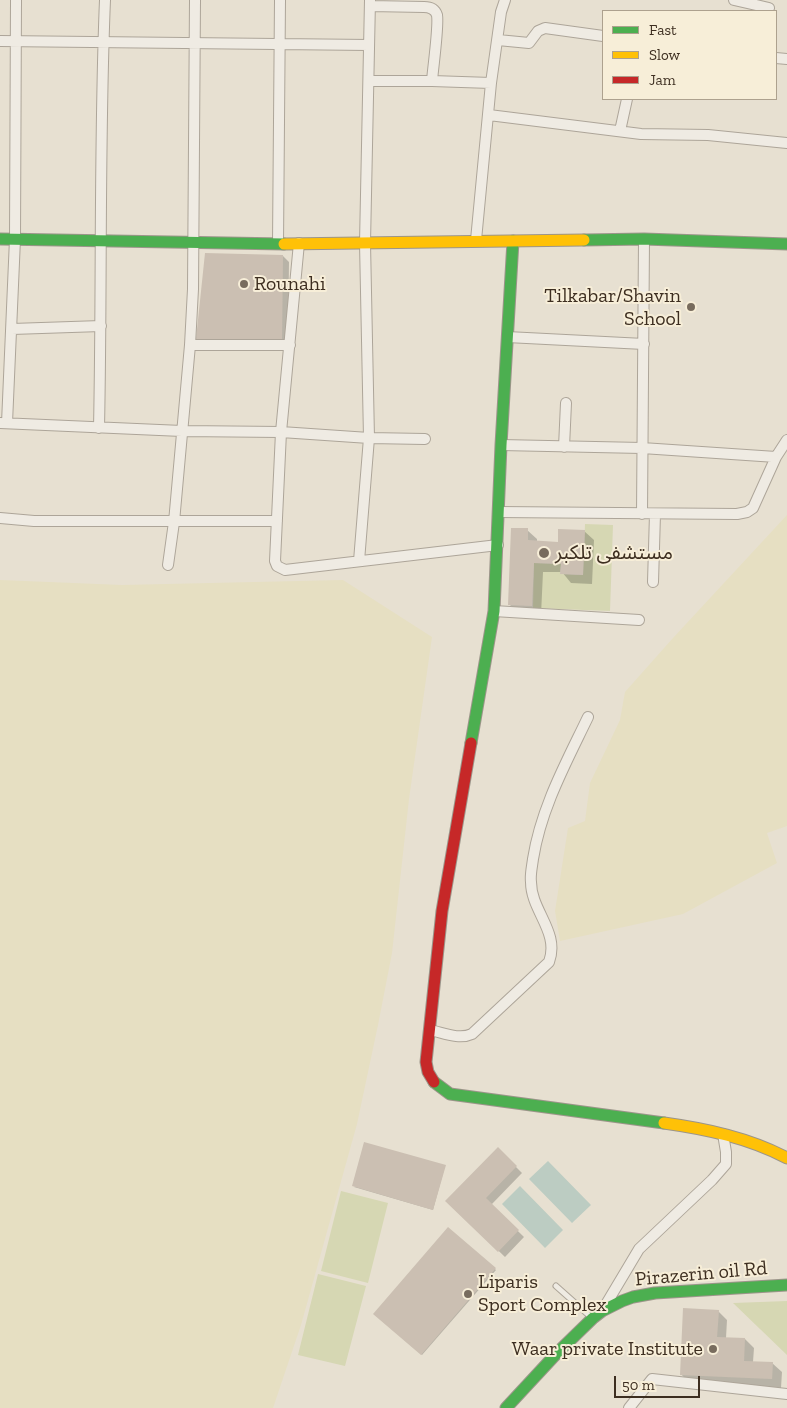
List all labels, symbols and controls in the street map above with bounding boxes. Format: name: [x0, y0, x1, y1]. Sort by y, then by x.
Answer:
legend: [602, 10, 777, 100]
text: Fast: [649, 21, 677, 39]
text: Slow: [649, 46, 680, 64]
text: Jam: [649, 71, 676, 89]
place label: Rounahi: [254, 272, 325, 296]
marker: Rounahi: [238, 278, 250, 290]
place label: Tilkabar/Shavin School: [544, 284, 681, 331]
marker: Tilkabar/Shavin School: [685, 301, 697, 313]
place label: مستشفى تلكبر: [555, 541, 673, 565]
marker: مستشفى تلكبر: [537, 546, 551, 560]
street label: Pirazerin oil Rd: [634, 1256, 768, 1292]
place label: Liparis Sport Complex: [478, 1270, 607, 1317]
marker: Liparis Sport Complex: [462, 1288, 474, 1300]
place label: Waar private Institute: [512, 1337, 703, 1361]
marker: Waar private Institute: [707, 1343, 719, 1355]
scale bar: [617, 1366, 703, 1398]
text: 50 m: [622, 1376, 655, 1394]

